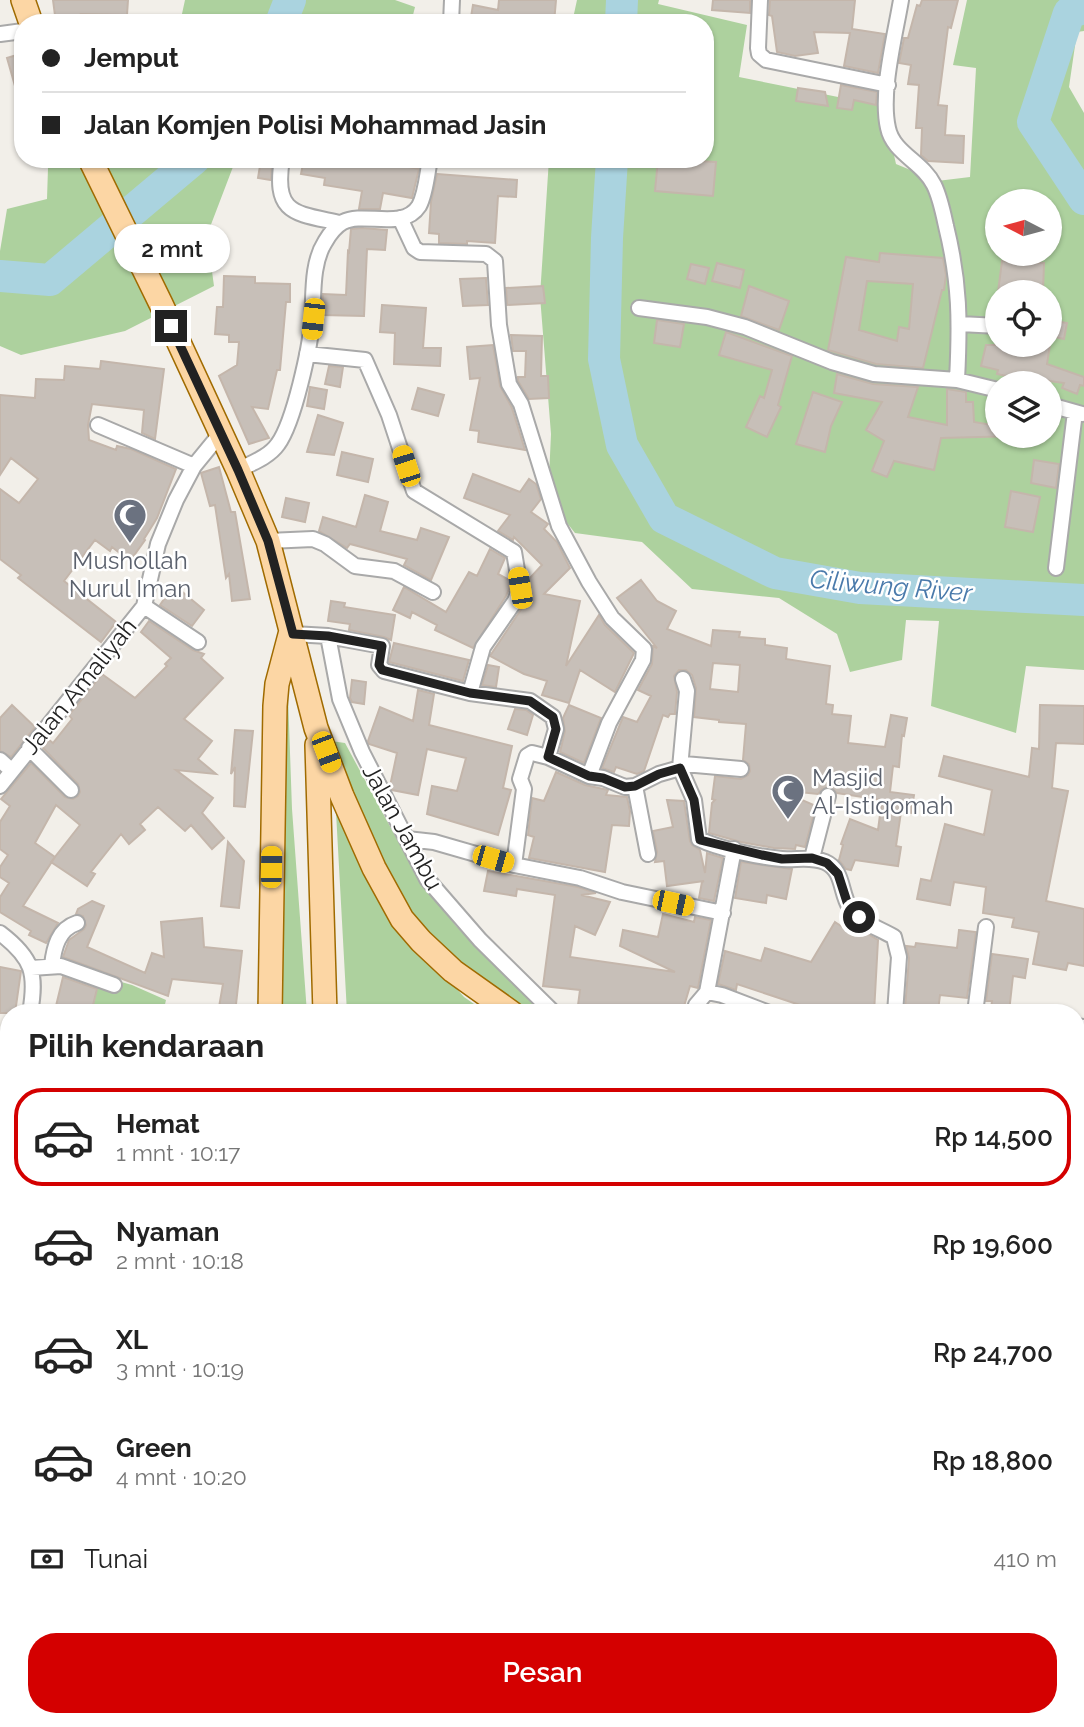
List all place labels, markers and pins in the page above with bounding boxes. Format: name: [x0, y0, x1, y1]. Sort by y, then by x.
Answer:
mosque icon: Mushollah Nurul Iman: [111, 496, 149, 545]
place label: Mushollah Nurul Iman: [69, 546, 191, 603]
place label: Masjid Al-Istiqomah: [812, 763, 953, 820]
mosque icon: Masjid Al-Istiqomah: [769, 772, 807, 821]

